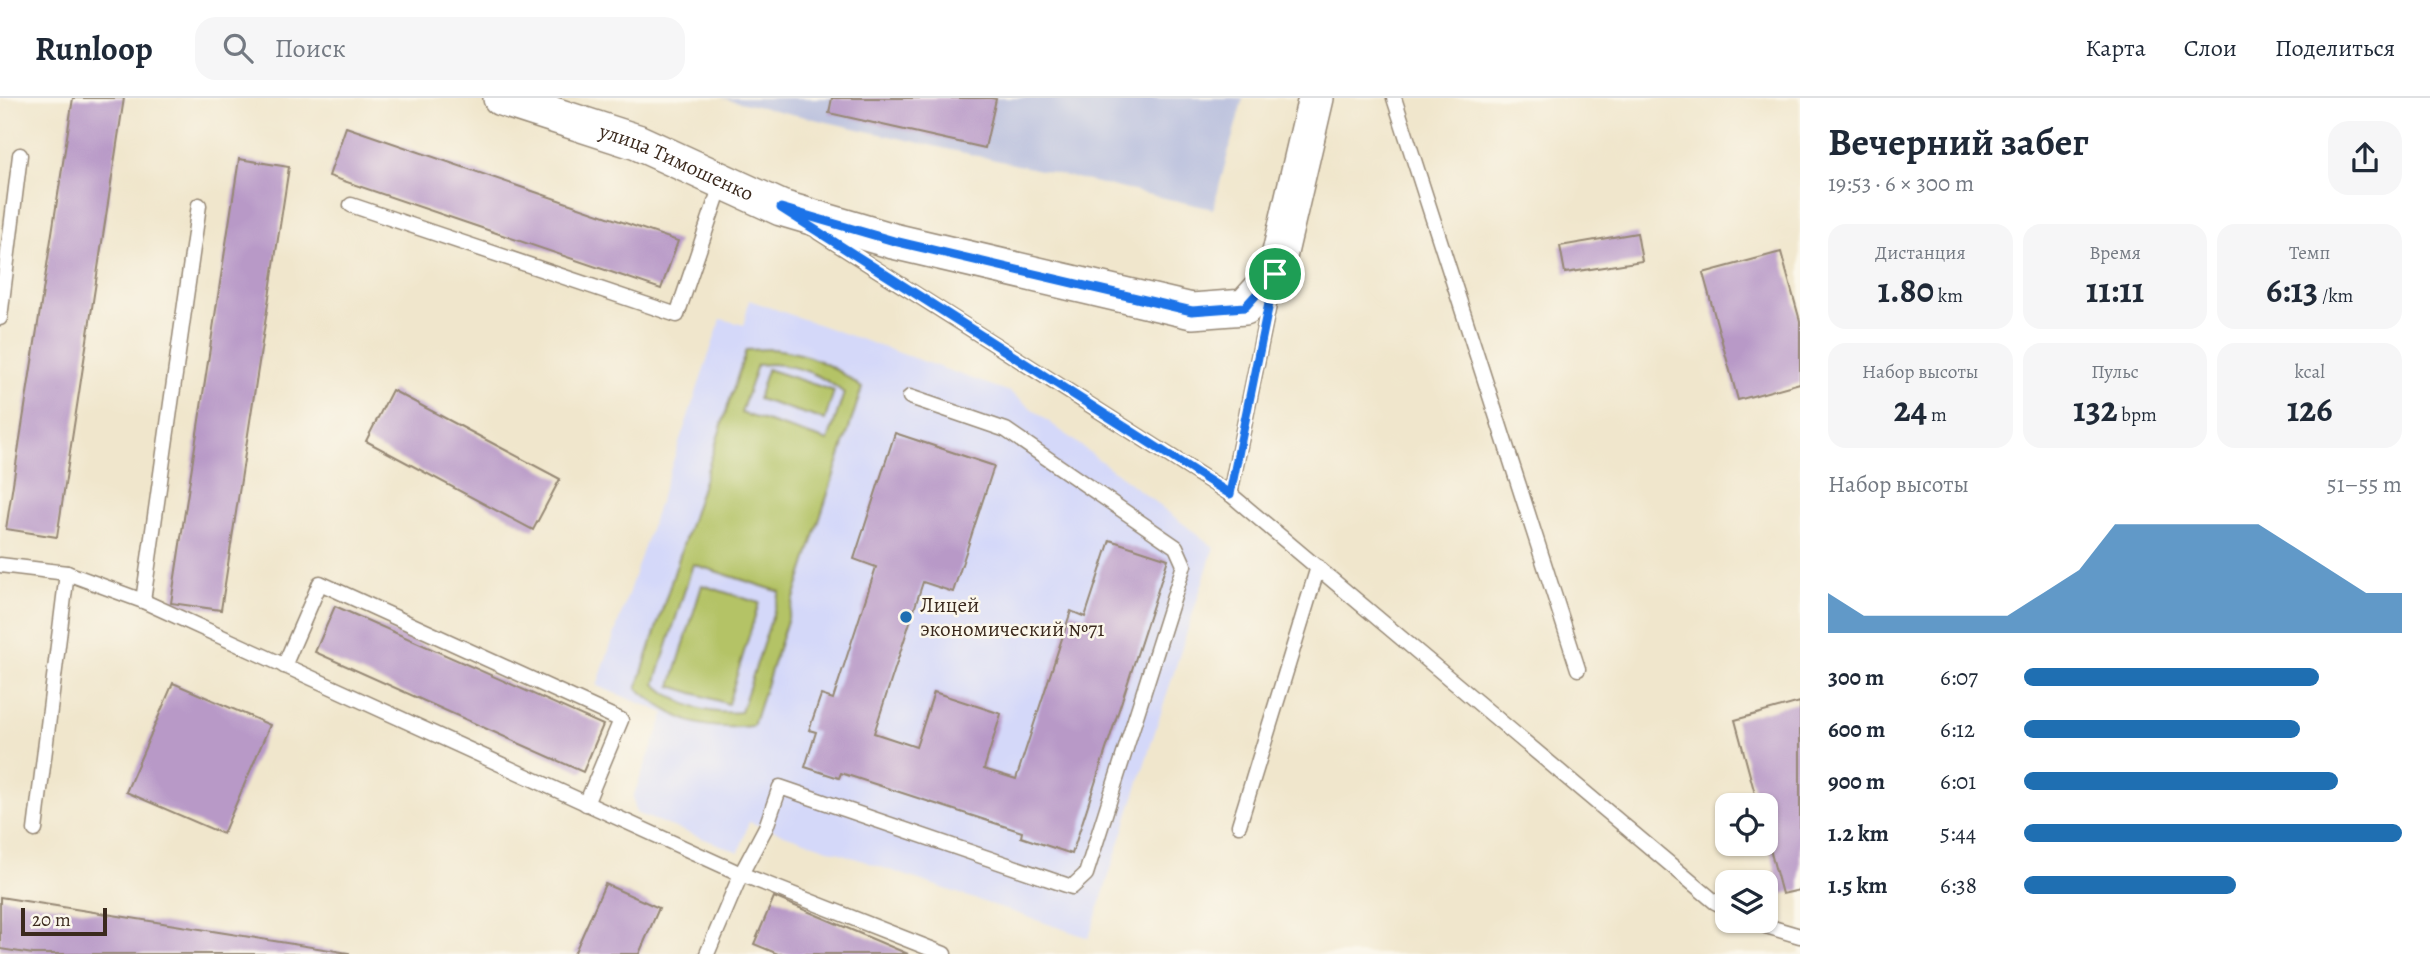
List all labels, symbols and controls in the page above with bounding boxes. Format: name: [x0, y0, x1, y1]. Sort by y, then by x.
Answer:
search box: [195, 17, 685, 80]
text: Runloop: [35, 26, 153, 71]
icon: search: [219, 29, 257, 67]
text: Поиск: [275, 31, 346, 66]
text: Карта: [2085, 32, 2146, 64]
text: Слои: [2184, 32, 2237, 64]
text: Поделиться: [2275, 32, 2395, 64]
street label: улица Тимошенко: [595, 116, 758, 208]
text: Вечерний забег: [1828, 116, 2089, 168]
button: share: [2328, 121, 2402, 195]
text: 19:53 · 6 × 300 m: [1828, 168, 1974, 199]
text: Дистанция: [1875, 240, 1966, 266]
text: Время: [2089, 240, 2141, 266]
text: Темп: [2289, 240, 2330, 266]
pin: [1245, 244, 1305, 304]
icon: arrive: [1256, 255, 1294, 293]
text: 1.80: [1878, 266, 1934, 314]
text: 11:11: [2086, 266, 2144, 314]
text: 6:13: [2266, 266, 2318, 314]
text: km: [1934, 283, 1963, 309]
text: /km: [2318, 283, 2353, 309]
text: Набор высоты: [1862, 359, 1979, 385]
text: Пульс: [2091, 359, 2139, 385]
text: kcal: [2294, 359, 2325, 385]
text: 24: [1894, 385, 1927, 433]
text: 132: [2073, 385, 2118, 433]
text: 126: [2287, 385, 2333, 433]
text: m: [1927, 402, 1947, 428]
text: bpm: [2118, 402, 2157, 428]
text: Набор высоты: [1828, 469, 1969, 500]
text: 51–55 m: [2327, 469, 2402, 500]
place label: Лицей экономический №71: [920, 591, 1104, 643]
marker: Лицей экономический №71: [898, 609, 914, 625]
text: 300 m: [1828, 662, 1884, 693]
text: 6:07: [1940, 662, 1978, 693]
text: 600 m: [1828, 714, 1885, 745]
text: 6:12: [1940, 714, 1975, 745]
text: 900 m: [1828, 766, 1885, 797]
text: 6:01: [1940, 766, 1976, 797]
map controls: [1715, 793, 1778, 933]
button: locate: [1715, 793, 1778, 856]
text: 1.2 km: [1828, 818, 1889, 849]
text: 5:44: [1940, 818, 1976, 849]
button: layers: [1715, 870, 1778, 933]
text: 1.5 km: [1828, 870, 1888, 901]
text: 6:38: [1940, 870, 1977, 901]
scale bar: [21, 905, 107, 937]
text: 20 m: [32, 907, 71, 933]

